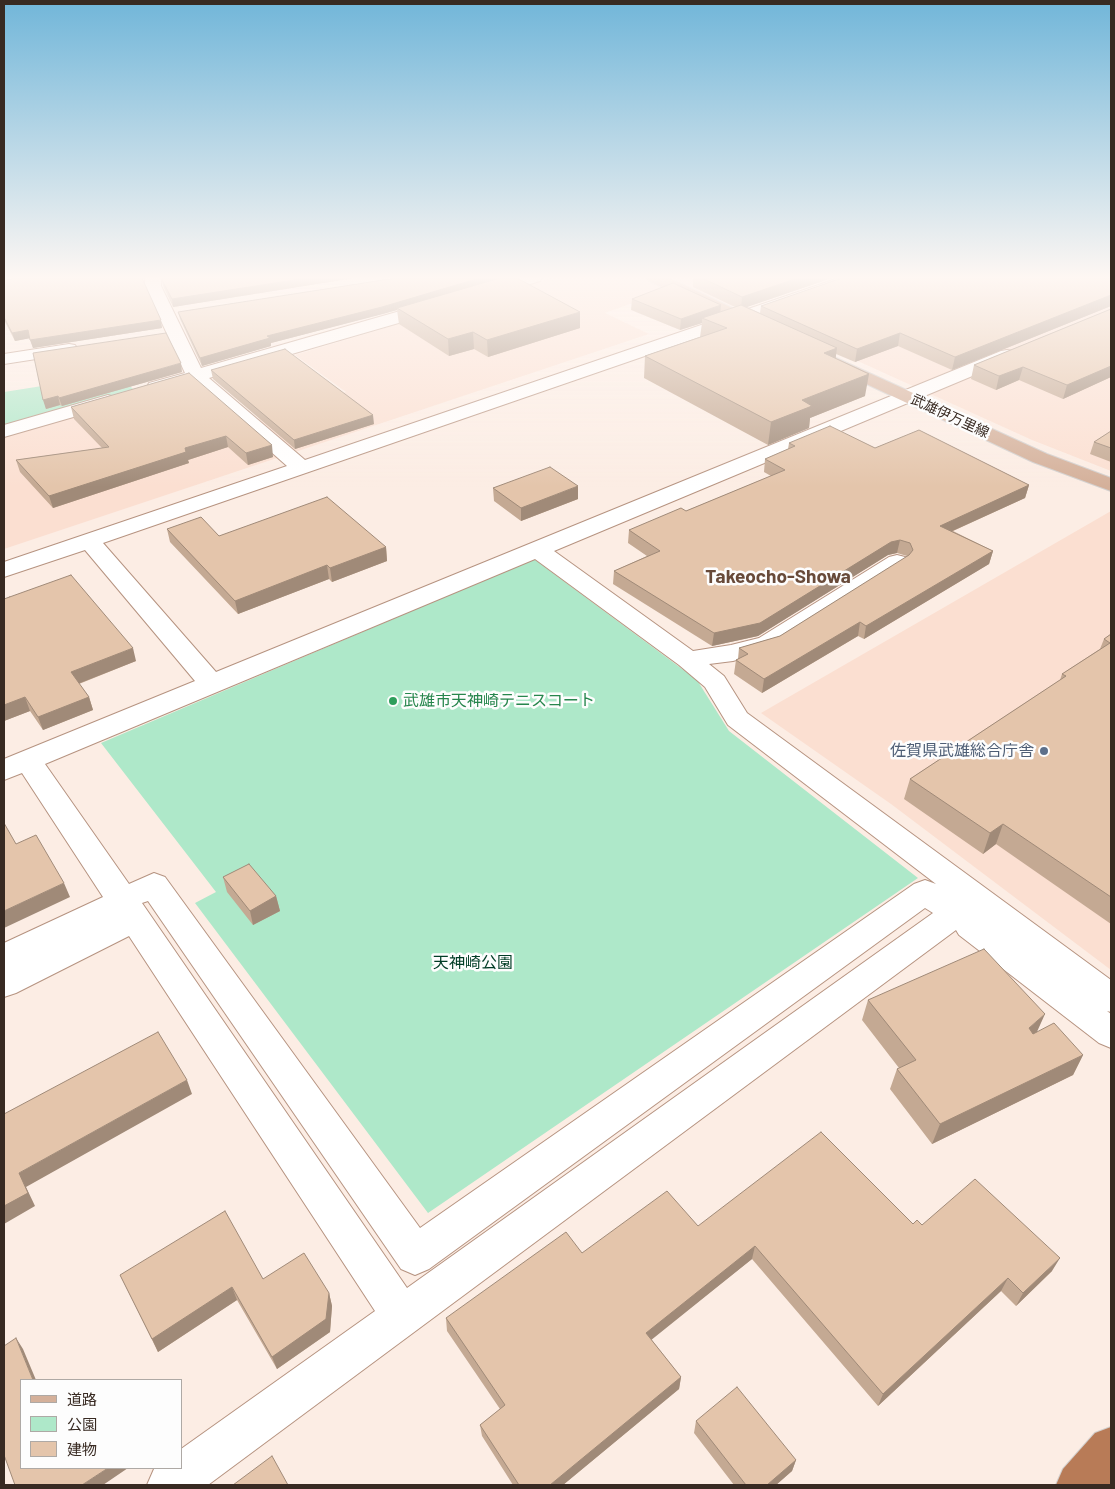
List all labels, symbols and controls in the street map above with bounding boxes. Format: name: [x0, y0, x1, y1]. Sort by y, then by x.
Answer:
street label: 武雄伊万里線: [908, 391, 992, 441]
district label: Takeocho-Showa: [705, 566, 851, 588]
place label: 武雄市天神崎テニスコート: [403, 691, 595, 711]
marker: 武雄市天神崎テニスコート: [387, 695, 399, 707]
place label: 佐賀県武雄総合庁舎: [890, 741, 1034, 761]
marker: 佐賀県武雄総合庁舎: [1038, 745, 1050, 757]
park label: 天神崎公園: [433, 953, 513, 973]
legend: [20, 1379, 182, 1469]
text: 道路: [67, 1390, 97, 1408]
text: 公園: [67, 1415, 97, 1433]
text: 建物: [67, 1440, 97, 1458]

